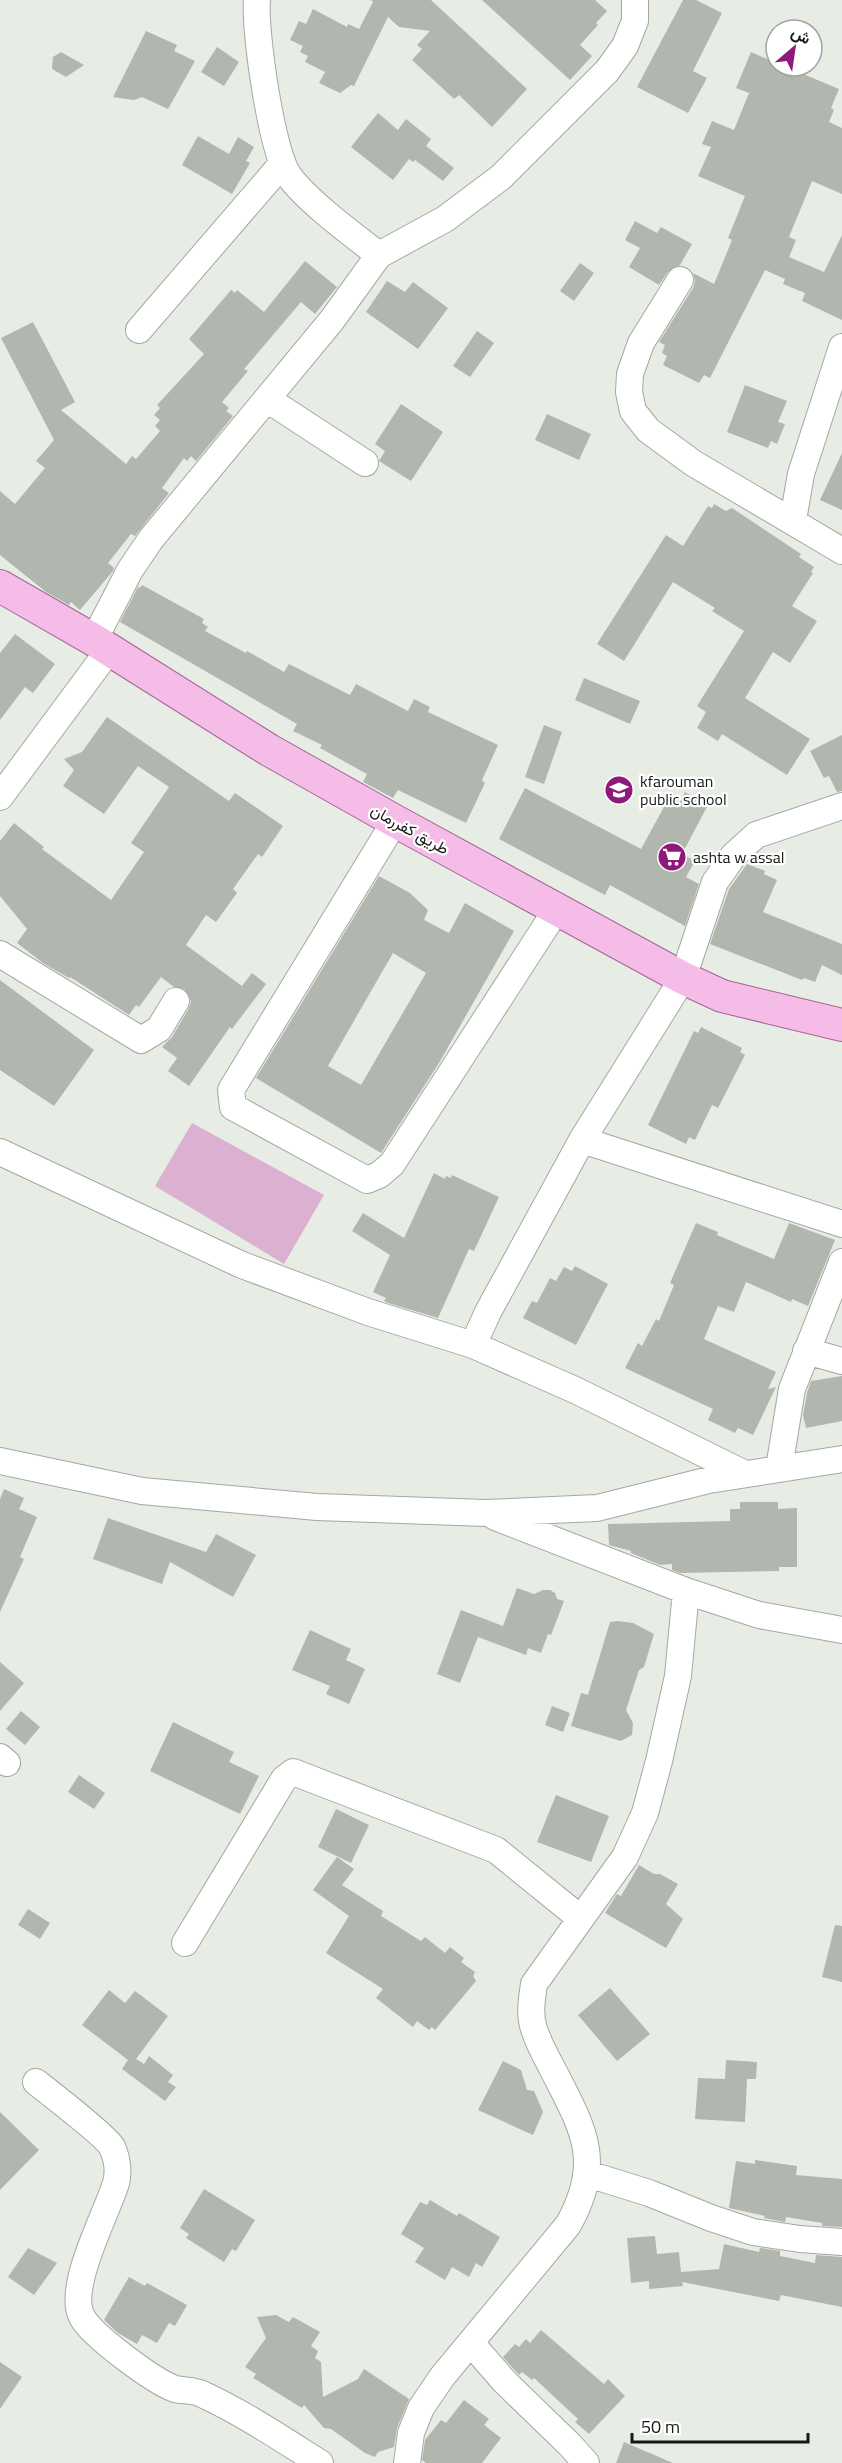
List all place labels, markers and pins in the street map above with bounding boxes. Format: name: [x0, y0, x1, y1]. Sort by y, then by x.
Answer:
place label: kfarouman public school: [640, 769, 727, 811]
school or university icon: kfarouman public school: [603, 774, 635, 806]
supermarket icon: ashta w assal: [656, 841, 688, 873]
place label: ashta w assal: [693, 845, 784, 869]

